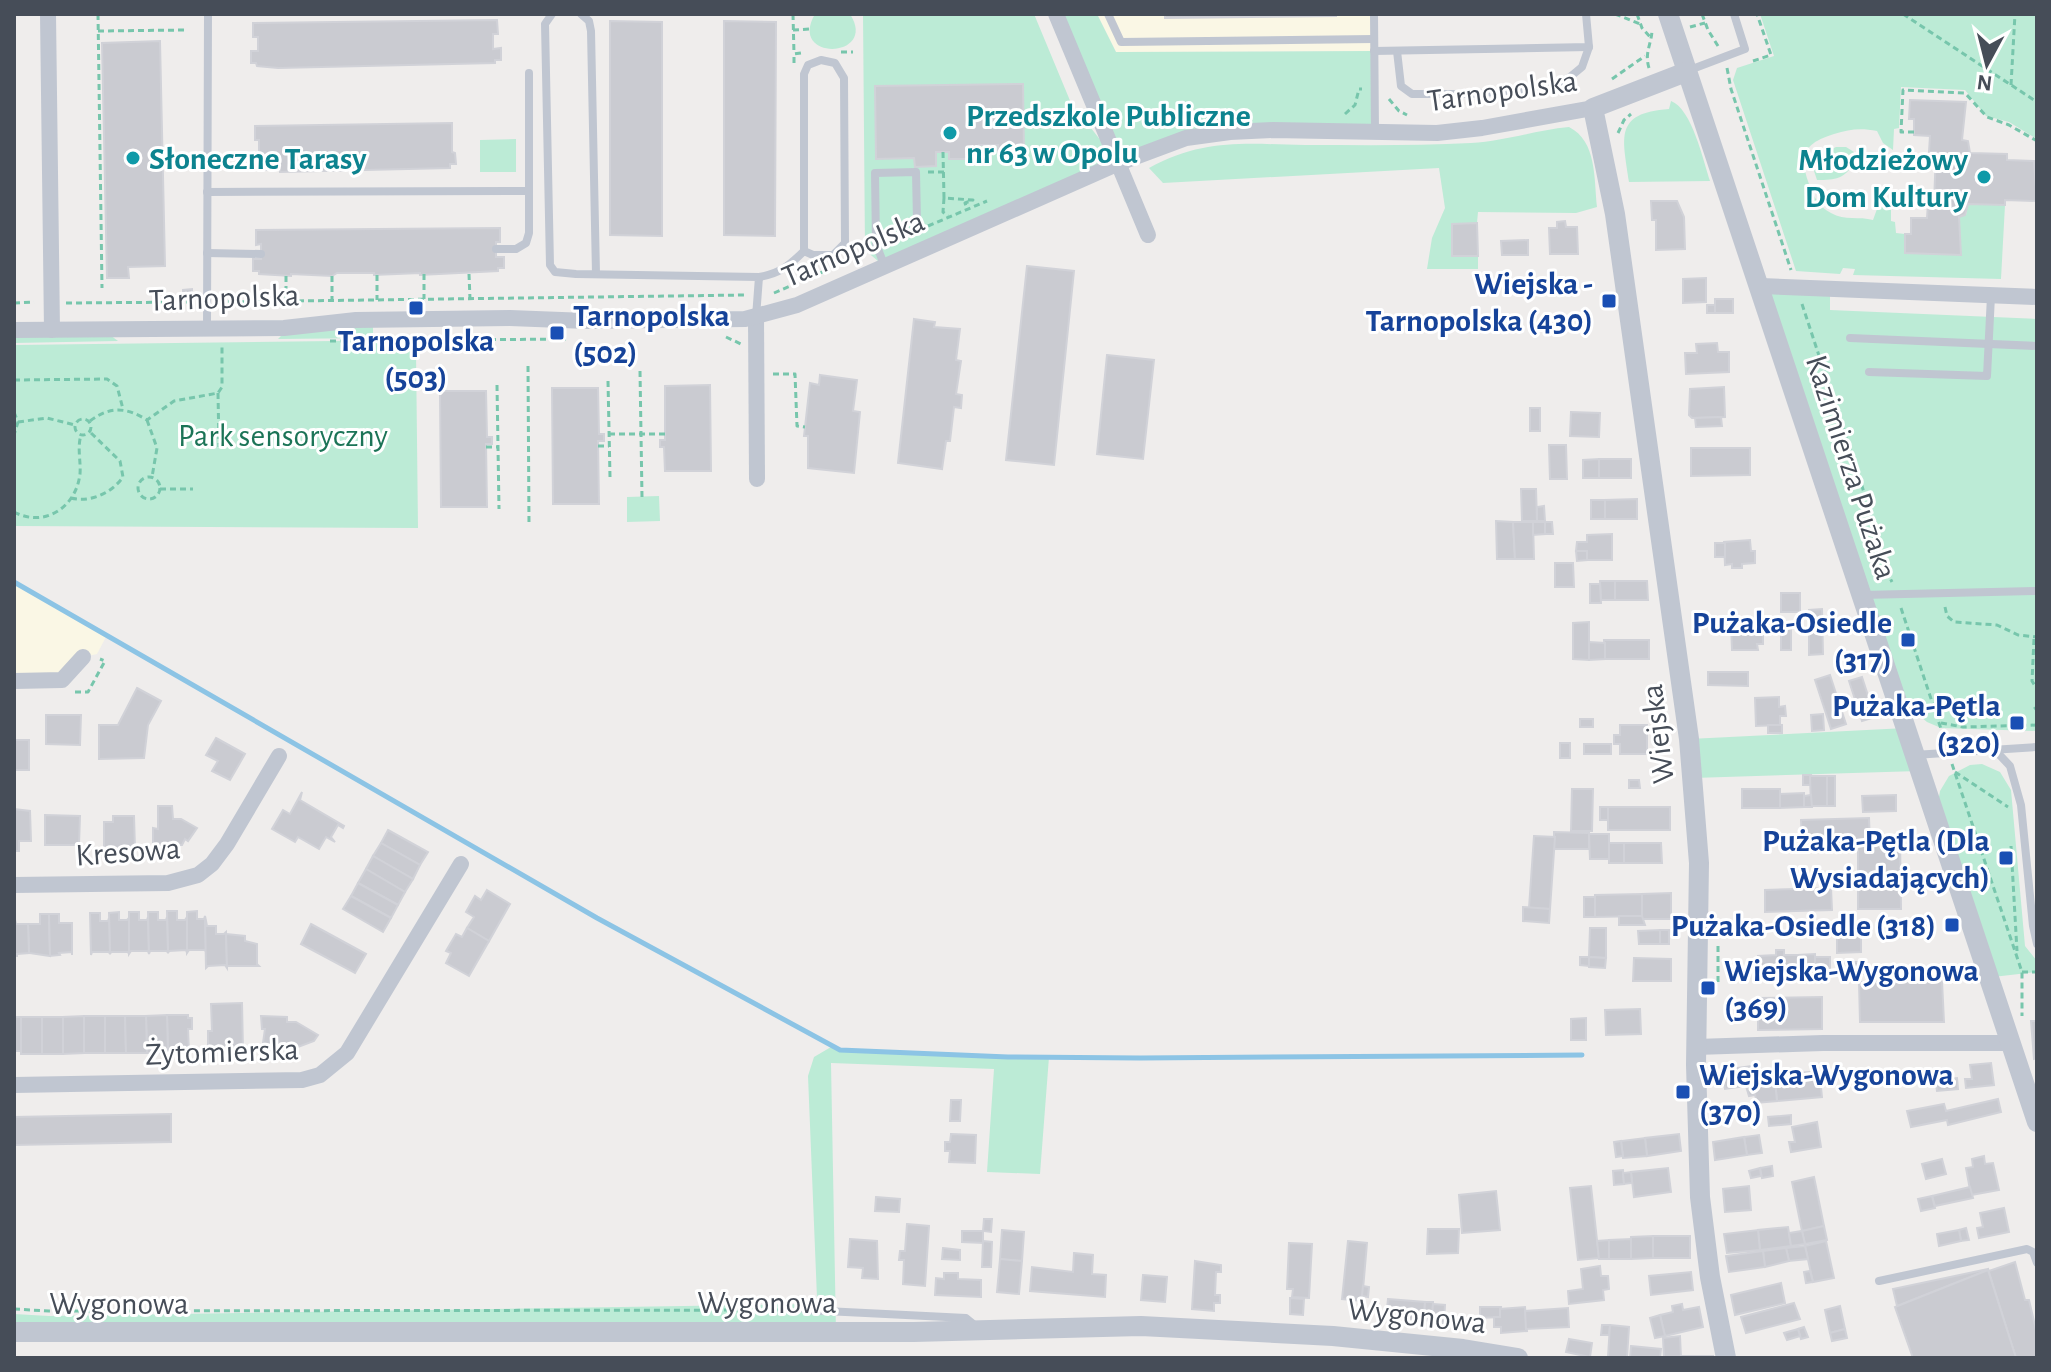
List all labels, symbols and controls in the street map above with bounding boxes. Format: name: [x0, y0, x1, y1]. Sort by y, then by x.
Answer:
north arrow: [1947, 24, 2027, 104]
street label: Tarnopolska: [1425, 65, 1579, 117]
text: N: [1976, 71, 1994, 95]
place label: Przedszkole Publiczne nr 63 w Opolu: [966, 100, 1251, 169]
marker: Przedszkole Publiczne nr 63 w Opolu: [941, 124, 959, 142]
place label: Słoneczne Tarasy: [149, 143, 367, 175]
place label: Młodzieżowy Dom Kultury: [1798, 144, 1969, 213]
marker: Słoneczne Tarasy: [124, 149, 142, 167]
marker: Młodzieżowy Dom Kultury: [1975, 168, 1993, 186]
street label: Tarnopolska: [778, 205, 929, 293]
place label: Wiejska - Tarnopolska (430): [1366, 268, 1593, 337]
street label: Tarnopolska: [148, 279, 300, 317]
marker: Wiejska - Tarnopolska (430): [1600, 292, 1618, 310]
marker: Tarnopolska (503): [407, 299, 425, 317]
place label: Tarnopolska (502): [573, 300, 730, 369]
marker: Tarnopolska (502): [548, 324, 566, 342]
place label: Tarnopolska (503): [338, 325, 494, 394]
street label: Kazimierza Pużaka: [1800, 351, 1902, 583]
park label: Park sensoryczny: [178, 420, 388, 452]
place label: Pużaka-Osiedle (317): [1692, 607, 1892, 676]
marker: Pużaka-Osiedle (317): [1899, 631, 1917, 649]
street label: Wiejska: [1636, 682, 1680, 786]
place label: Pużaka-Pętla (320): [1832, 690, 2001, 759]
marker: Pużaka-Pętla (320): [2008, 714, 2026, 732]
place label: Pużaka-Pętla (Dla Wysiadających): [1762, 825, 1990, 895]
street label: Kresowa: [74, 832, 182, 872]
marker: Pużaka-Pętla (Dla Wysiadających): [1997, 849, 2015, 867]
place label: Pużaka-Osiedle (318): [1671, 910, 1936, 942]
marker: Pużaka-Osiedle (318): [1943, 916, 1961, 934]
place label: Wiejska-Wygonowa (369): [1724, 955, 1979, 1024]
marker: Wiejska-Wygonowa (369): [1699, 979, 1717, 997]
street label: Żytomierska: [144, 1032, 300, 1071]
place label: Wiejska-Wygonowa (370): [1699, 1059, 1954, 1128]
marker: Wiejska-Wygonowa (370): [1674, 1083, 1692, 1101]
street label: Wygonowa: [697, 1287, 837, 1319]
street label: Wygonowa: [49, 1288, 189, 1320]
street label: Wygonowa: [1346, 1293, 1488, 1339]

